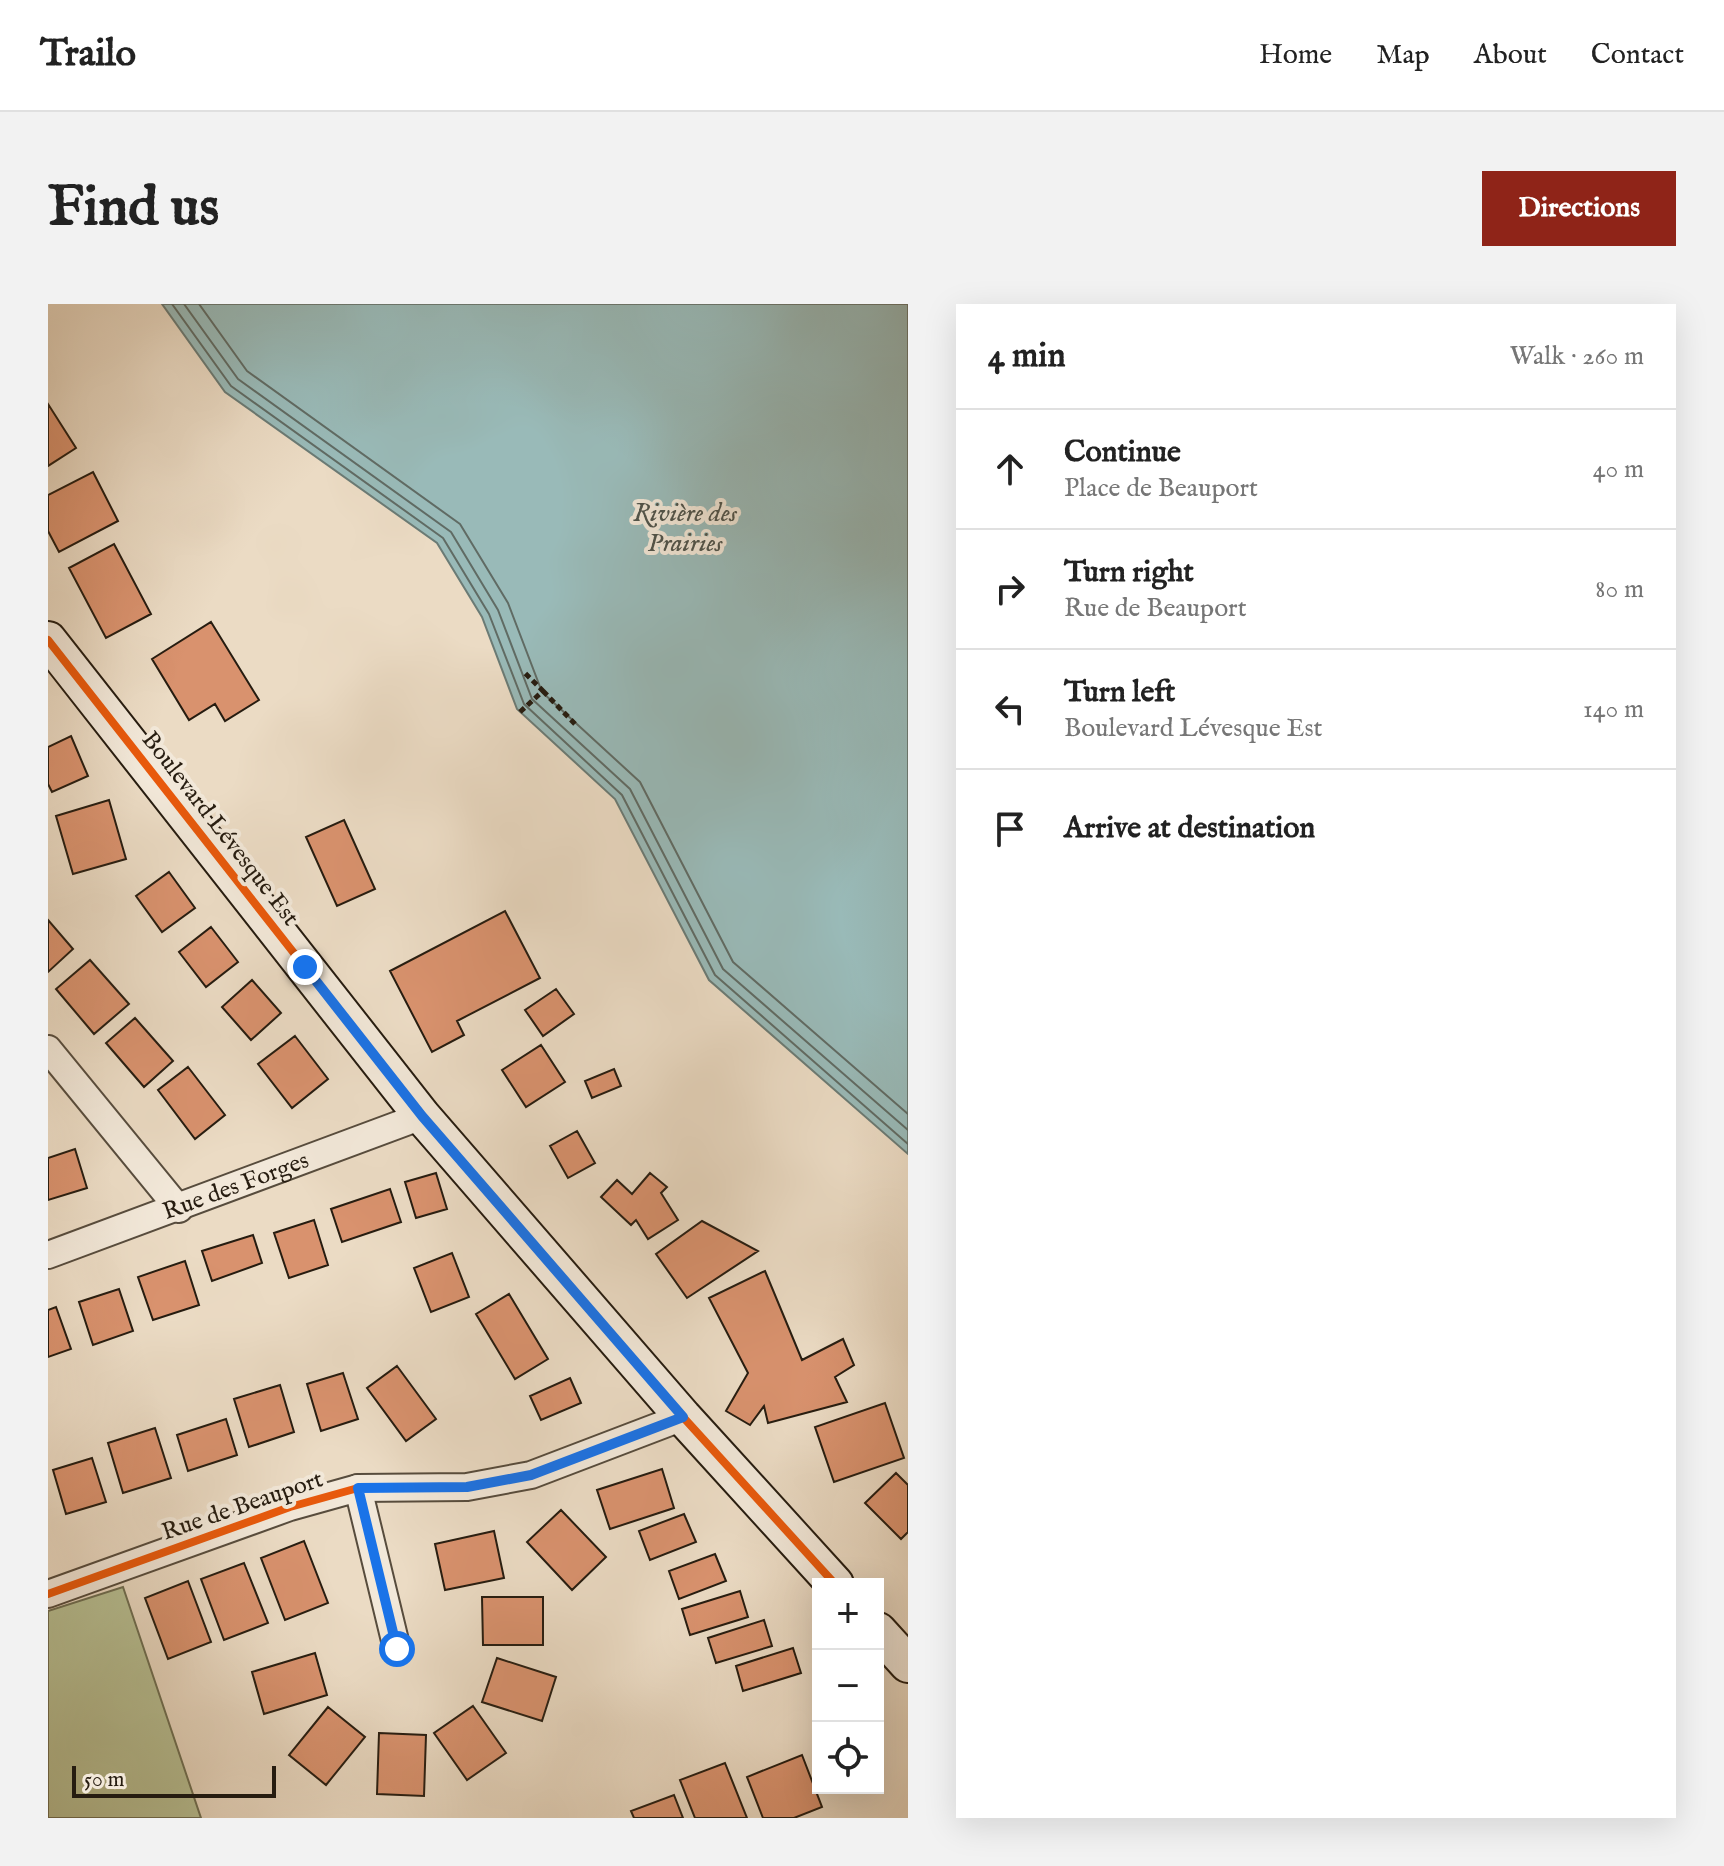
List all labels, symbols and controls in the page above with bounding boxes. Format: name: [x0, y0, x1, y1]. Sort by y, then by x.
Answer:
text: Trailo: [40, 31, 136, 79]
text: Home: [1259, 38, 1332, 73]
text: Map: [1376, 38, 1430, 73]
text: About: [1474, 38, 1547, 73]
text: Contact: [1591, 38, 1684, 73]
button: Directions: [1482, 171, 1676, 246]
text: Find us: [48, 173, 219, 244]
text: 4 min: [988, 335, 1066, 378]
text: Walk · 260 m: [1510, 340, 1644, 373]
text: Continue: [1064, 434, 1181, 472]
icon: ahead: [988, 447, 1032, 491]
text: 40 m: [1593, 453, 1644, 486]
text: Place de Beauport: [1064, 472, 1258, 505]
water label: Rivière des Prairies: [633, 497, 738, 560]
text: Turn right: [1064, 554, 1194, 592]
icon: right: [988, 567, 1032, 611]
text: 80 m: [1595, 573, 1644, 606]
text: Rue de Beauport: [1064, 592, 1247, 625]
text: Turn left: [1064, 674, 1175, 712]
icon: left: [988, 687, 1032, 731]
text: 140 m: [1583, 693, 1644, 726]
text: Boulevard Lévesque Est: [1064, 712, 1322, 745]
street label: Boulevard Lévesque Est: [134, 725, 305, 932]
icon: arrive: [988, 807, 1032, 851]
text: Arrive at destination: [1064, 810, 1315, 848]
route end: [287, 949, 323, 985]
street label: Rue des Forges: [159, 1145, 313, 1228]
street label: Rue de Beauport: [158, 1464, 327, 1549]
map controls: [812, 1578, 884, 1794]
button: +: [812, 1578, 884, 1650]
route start: [379, 1631, 415, 1667]
button: −: [812, 1650, 884, 1722]
button: locate: [812, 1722, 884, 1794]
scale bar: [72, 1762, 276, 1798]
text: 50 m: [84, 1766, 125, 1794]

